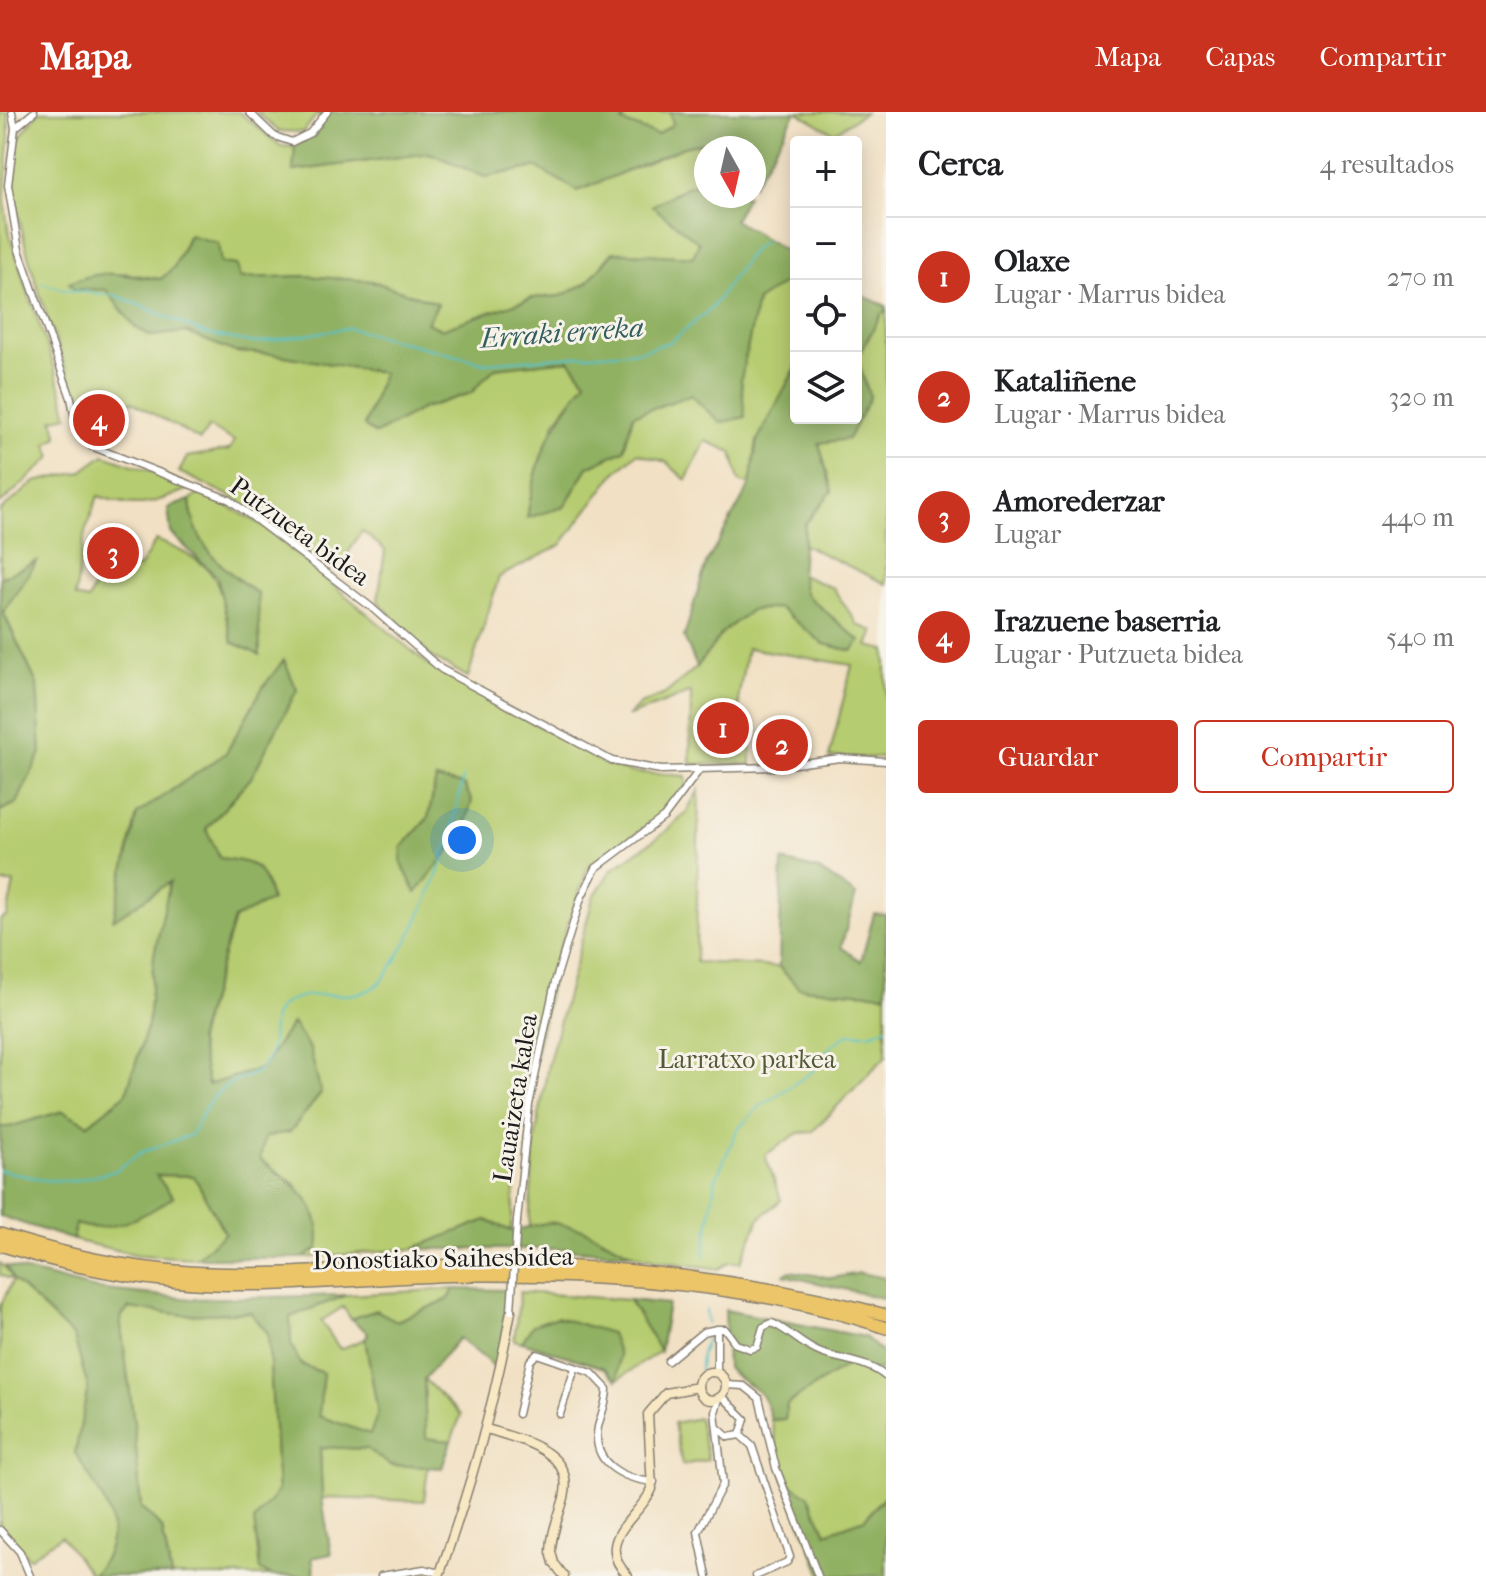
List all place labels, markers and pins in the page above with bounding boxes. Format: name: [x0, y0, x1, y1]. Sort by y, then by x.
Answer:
pin: 4: [73, 390, 125, 450]
pin: 3: [87, 523, 139, 583]
pin: 1: [697, 698, 749, 758]
pin: 2: [756, 715, 808, 775]

